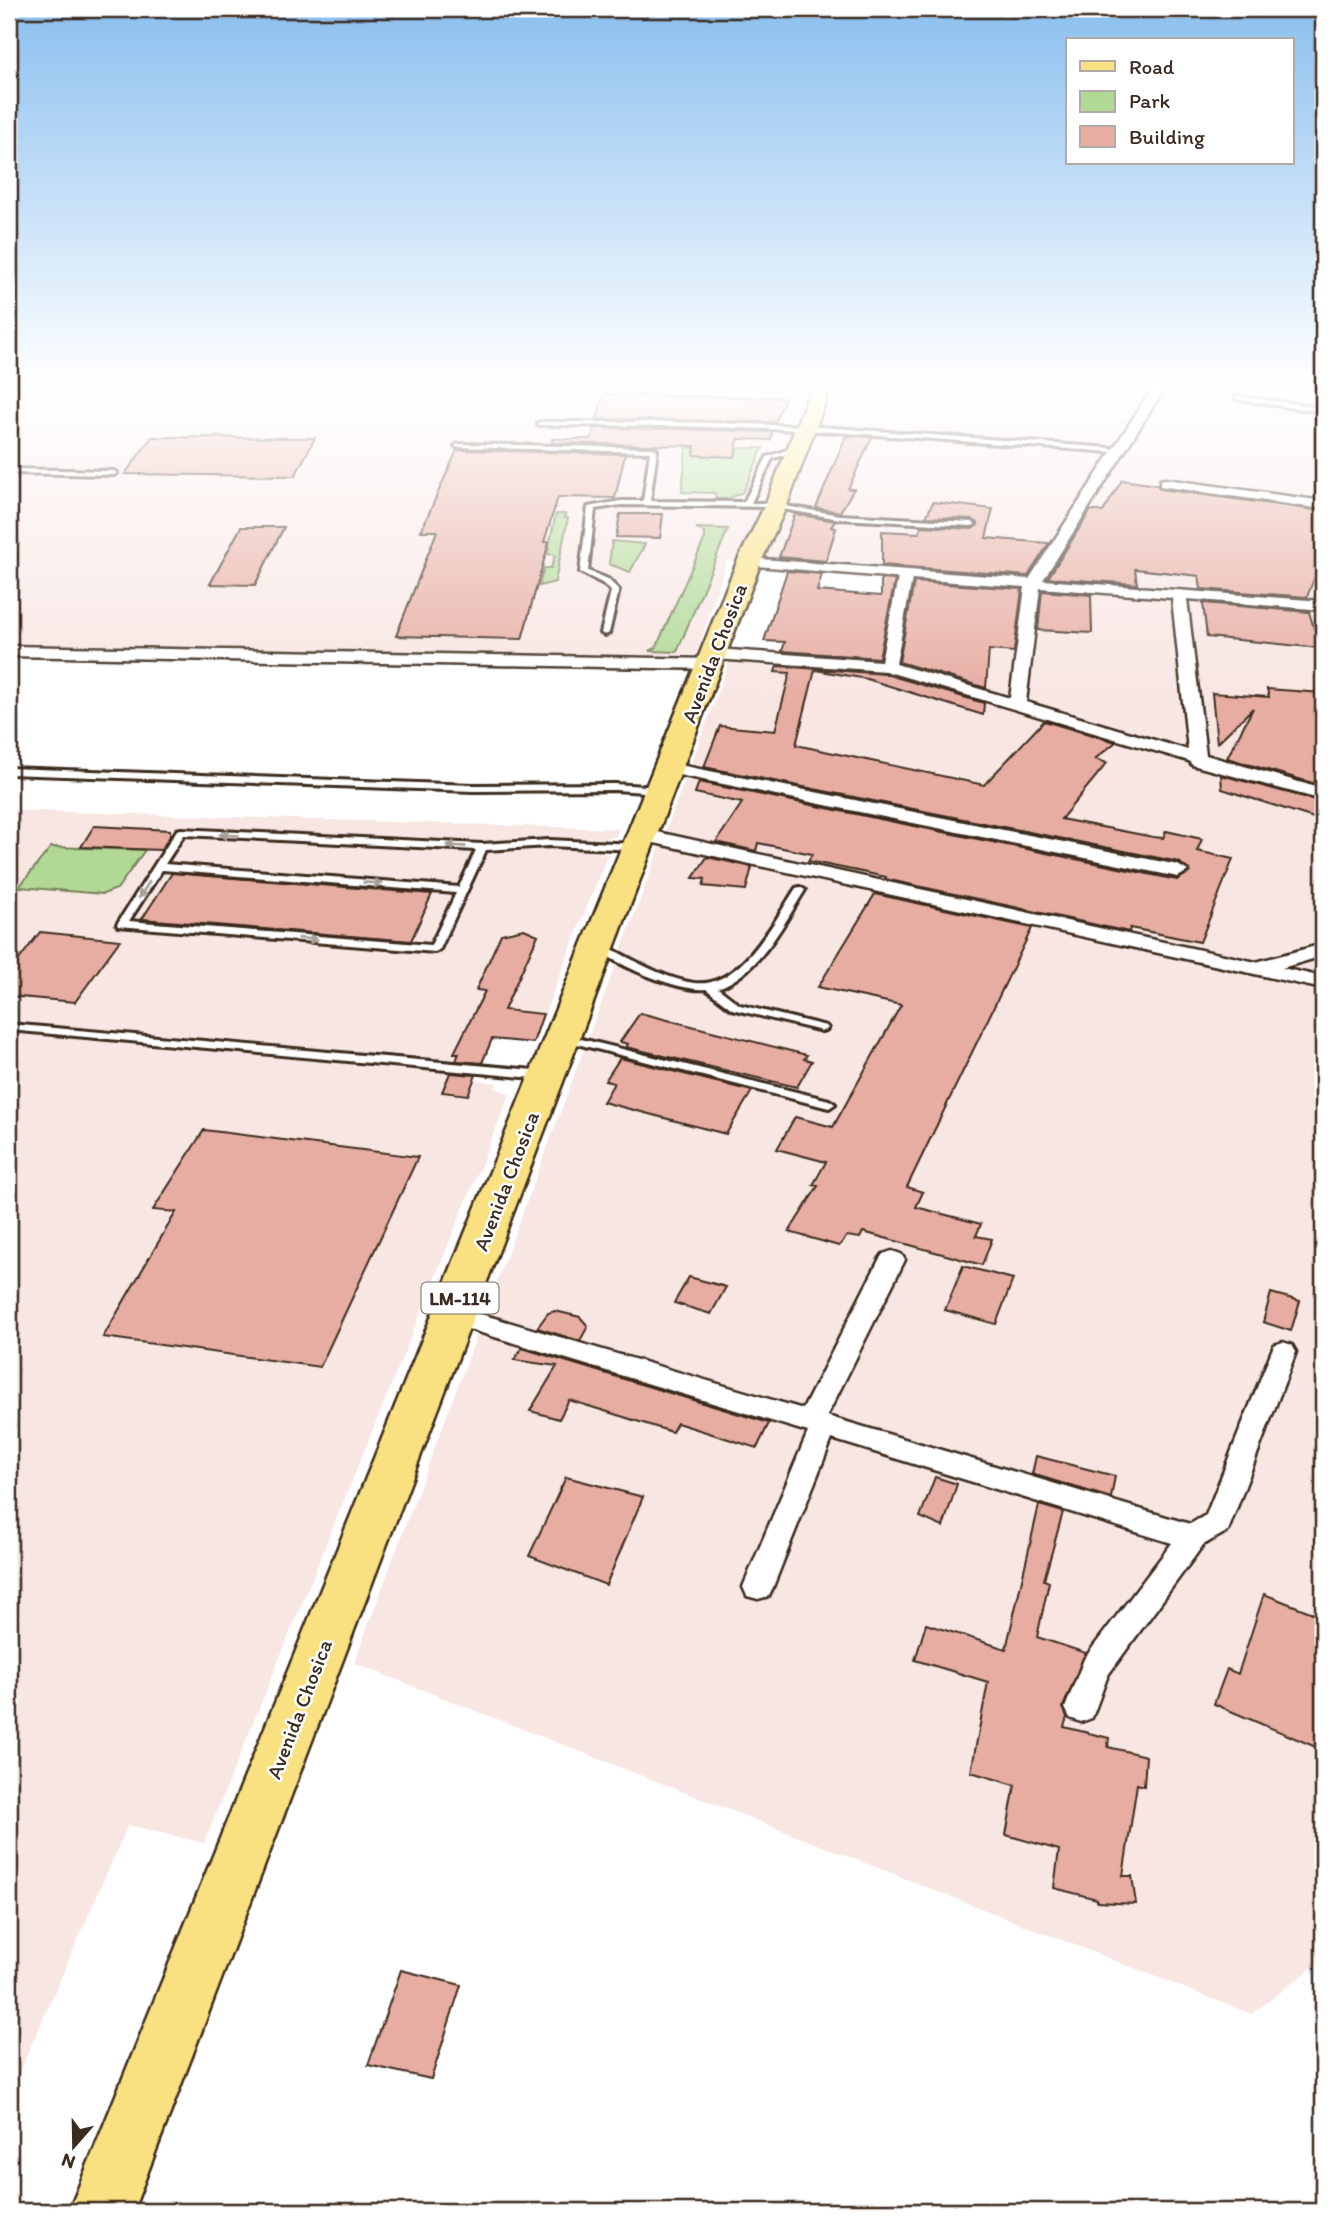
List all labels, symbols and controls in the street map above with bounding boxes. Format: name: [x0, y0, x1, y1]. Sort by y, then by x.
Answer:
legend: [1066, 38, 1294, 164]
text: Road: [1129, 54, 1175, 79]
text: Park: [1129, 88, 1171, 113]
text: Building: [1129, 124, 1205, 149]
street label: Avenida Chosica: [676, 580, 752, 726]
one-way arrow: [218, 829, 240, 840]
one-way arrow: [445, 840, 467, 851]
one-way arrow: [362, 878, 384, 889]
one-way arrow: [137, 880, 150, 899]
one-way arrow: [297, 934, 319, 945]
street label: Avenida Chosica: [468, 1108, 544, 1254]
road number: LM-114: [421, 1282, 498, 1314]
street label: Avenida Chosica: [261, 1636, 337, 1782]
north arrow: [38, 2112, 108, 2182]
text: N: [58, 2149, 78, 2175]

